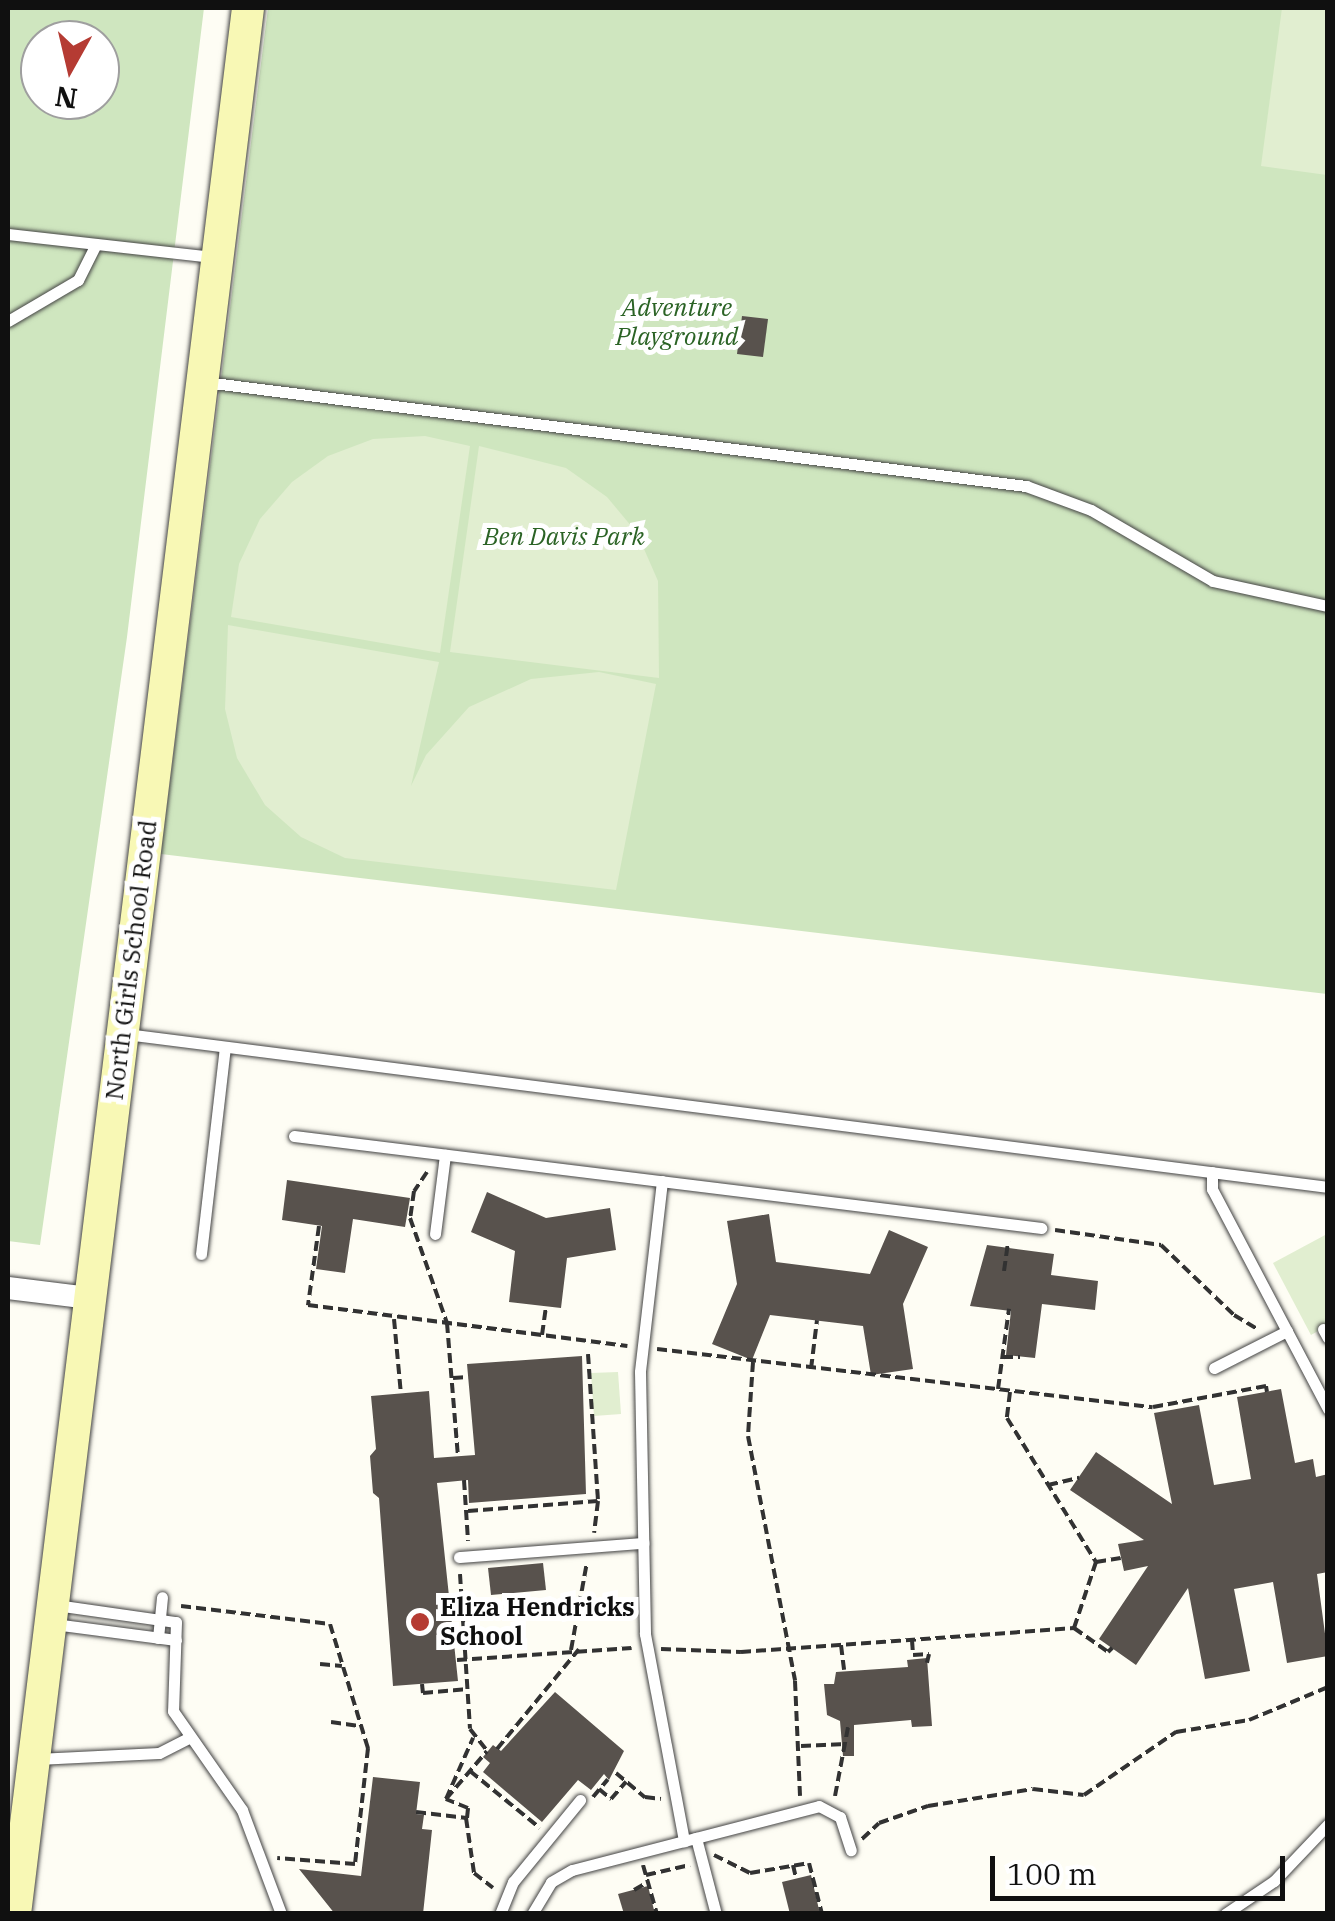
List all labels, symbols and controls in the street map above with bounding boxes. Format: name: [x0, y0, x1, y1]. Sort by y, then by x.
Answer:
north arrow: [20, 20, 120, 120]
text: N: [52, 78, 80, 118]
park label: Adventure Playground: [616, 293, 738, 352]
park label: Ben Davis Park: [483, 521, 645, 551]
street label: North Girls School Road: [99, 818, 163, 1102]
place label: Eliza Hendricks School: [440, 1593, 635, 1652]
marker: Eliza Hendricks School: [409, 1611, 431, 1633]
scale bar: [995, 1836, 1290, 1898]
text: 100 m: [1007, 1854, 1097, 1893]

